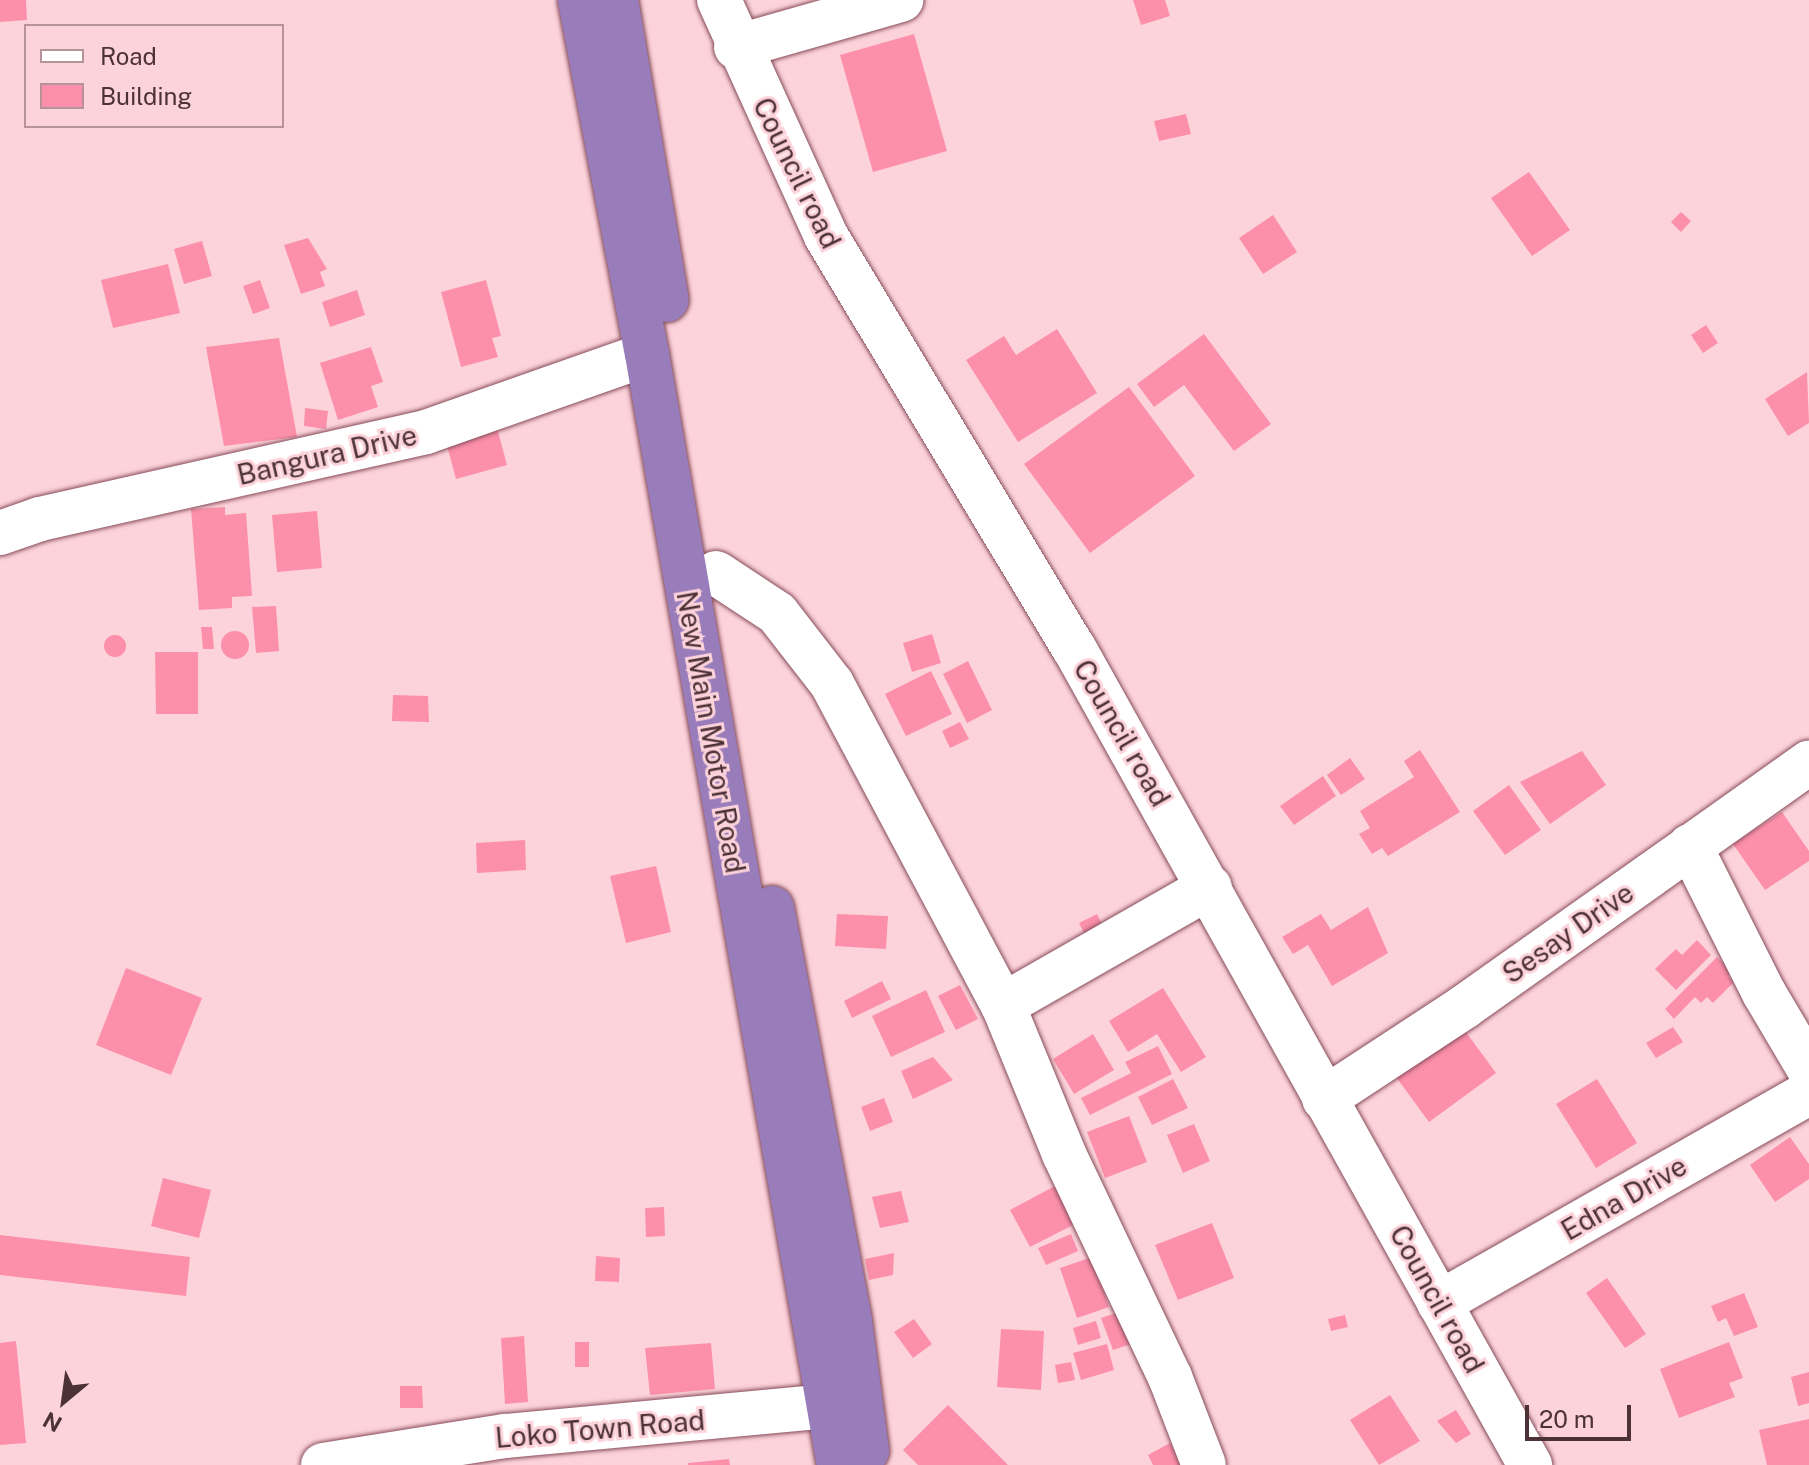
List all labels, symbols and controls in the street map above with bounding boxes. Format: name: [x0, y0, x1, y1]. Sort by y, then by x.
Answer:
legend: [24, 24, 284, 128]
text: Road: [100, 42, 157, 70]
text: Building: [100, 82, 192, 110]
street label: Council road: [746, 92, 848, 254]
street label: Bangura Drive: [234, 418, 420, 492]
street label: New Main Motor Road: [670, 588, 752, 876]
street label: Council road: [1067, 654, 1177, 812]
street label: Sesay Drive: [1496, 875, 1640, 991]
street label: Edna Drive: [1555, 1149, 1693, 1247]
street label: Council road: [1383, 1219, 1491, 1379]
north arrow: [24, 1361, 104, 1441]
scale bar: [1529, 1389, 1635, 1439]
street label: Loko Town Road: [494, 1403, 706, 1455]
text: 20 m: [1539, 1405, 1595, 1433]
text: N: [39, 1406, 66, 1438]

